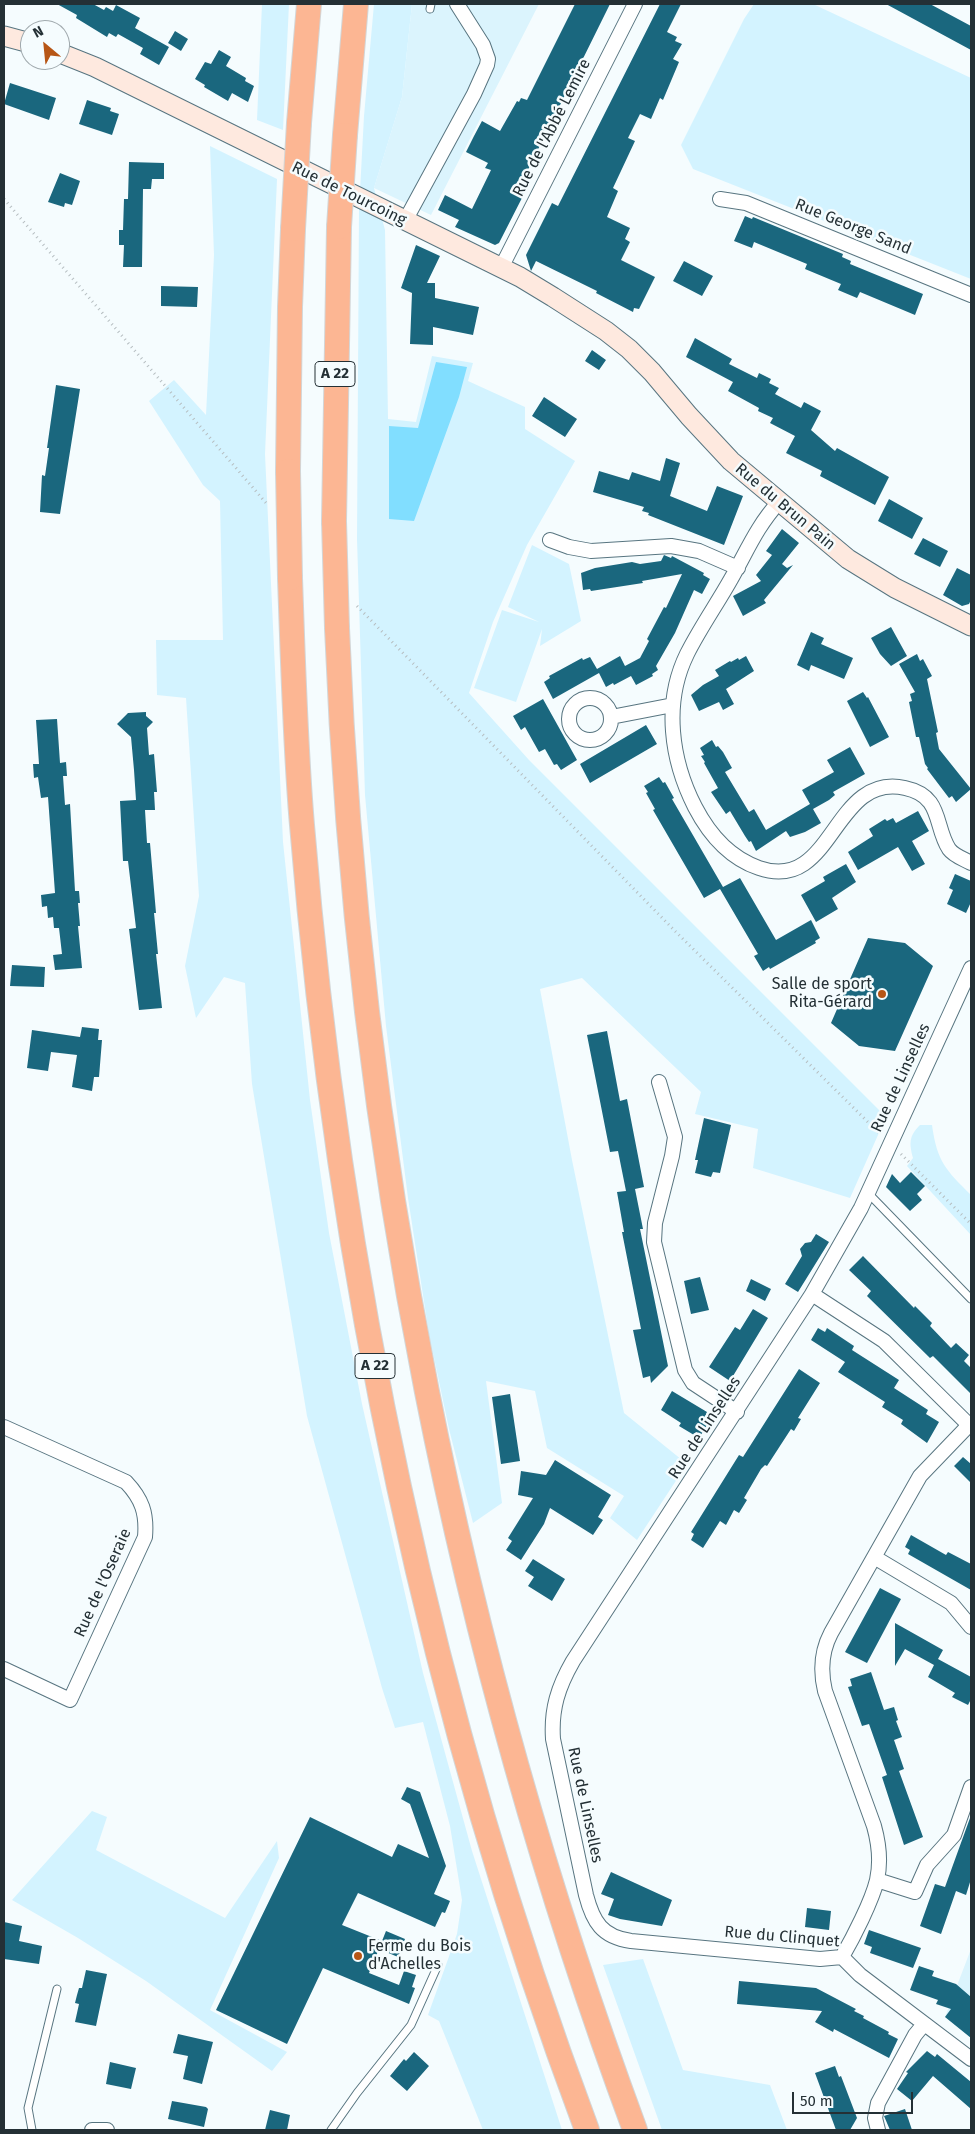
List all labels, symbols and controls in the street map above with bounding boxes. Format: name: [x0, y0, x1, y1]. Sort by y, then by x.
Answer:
north arrow: [20, 20, 70, 70]
text: N: [30, 23, 46, 42]
street label: Rue de l'Abbé Lemire: [509, 56, 595, 200]
street label: Rue de Tourcoing: [289, 158, 409, 230]
street label: Rue George Sand: [792, 195, 914, 259]
road number: A 22: [315, 362, 355, 386]
street label: Rue du Brun Pain: [731, 460, 839, 554]
place label: Salle de sport Rita-Gérard: [772, 975, 872, 1013]
marker: Salle de sport Rita-Gérard: [876, 988, 888, 1000]
street label: Rue de Linselles: [867, 1020, 935, 1136]
road number: A 22: [355, 1354, 395, 1378]
street label: Rue de Linselles: [665, 1373, 745, 1483]
street label: Rue de l'Oseraie: [70, 1526, 136, 1640]
street label: Rue de Linselles: [563, 1745, 607, 1865]
street label: Rue du Clinquet: [723, 1922, 841, 1952]
place label: Ferme du Bois d'Achelles: [368, 1937, 471, 1975]
marker: Ferme du Bois d'Achelles: [352, 1950, 364, 1962]
scale bar: [795, 2082, 916, 2114]
text: 50 m: [800, 2092, 833, 2110]

